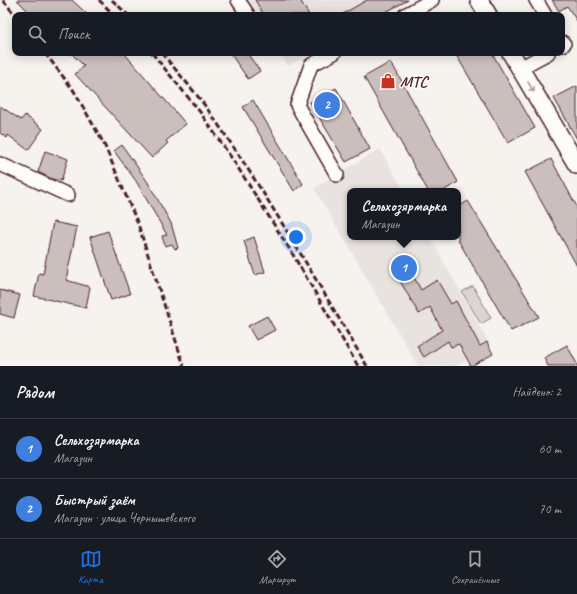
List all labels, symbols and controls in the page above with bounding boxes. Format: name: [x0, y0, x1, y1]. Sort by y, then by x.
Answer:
search box: [12, 12, 565, 56]
icon: search: [26, 23, 48, 45]
text: Поиск: [58, 25, 90, 44]
shop icon: МТС: [379, 72, 397, 90]
place label: МТС: [400, 72, 429, 92]
one-way arrow: [527, 80, 535, 92]
pin: 2: [314, 90, 340, 120]
popup: [347, 188, 461, 240]
text: Сельхозярмарка: [362, 197, 446, 216]
text: Магазин: [362, 216, 400, 232]
your location: [286, 227, 306, 247]
pin: 1: [391, 253, 417, 283]
text: Рядом: [16, 382, 54, 403]
text: Найдено: 2: [513, 384, 561, 400]
text: Сельхозярмарка: [54, 431, 139, 450]
text: 1: [26, 441, 32, 457]
text: 60 m: [539, 441, 561, 457]
text: Магазин: [54, 450, 92, 466]
text: Быстрый заём: [54, 491, 135, 510]
text: 2: [26, 501, 32, 517]
text: 70 m: [539, 501, 561, 517]
text: Магазин · улица Чернышевского: [54, 510, 195, 526]
tab: Карта: [78, 548, 103, 586]
tab: Маршрут: [259, 548, 295, 586]
tab: Сохранённые: [451, 548, 499, 586]

